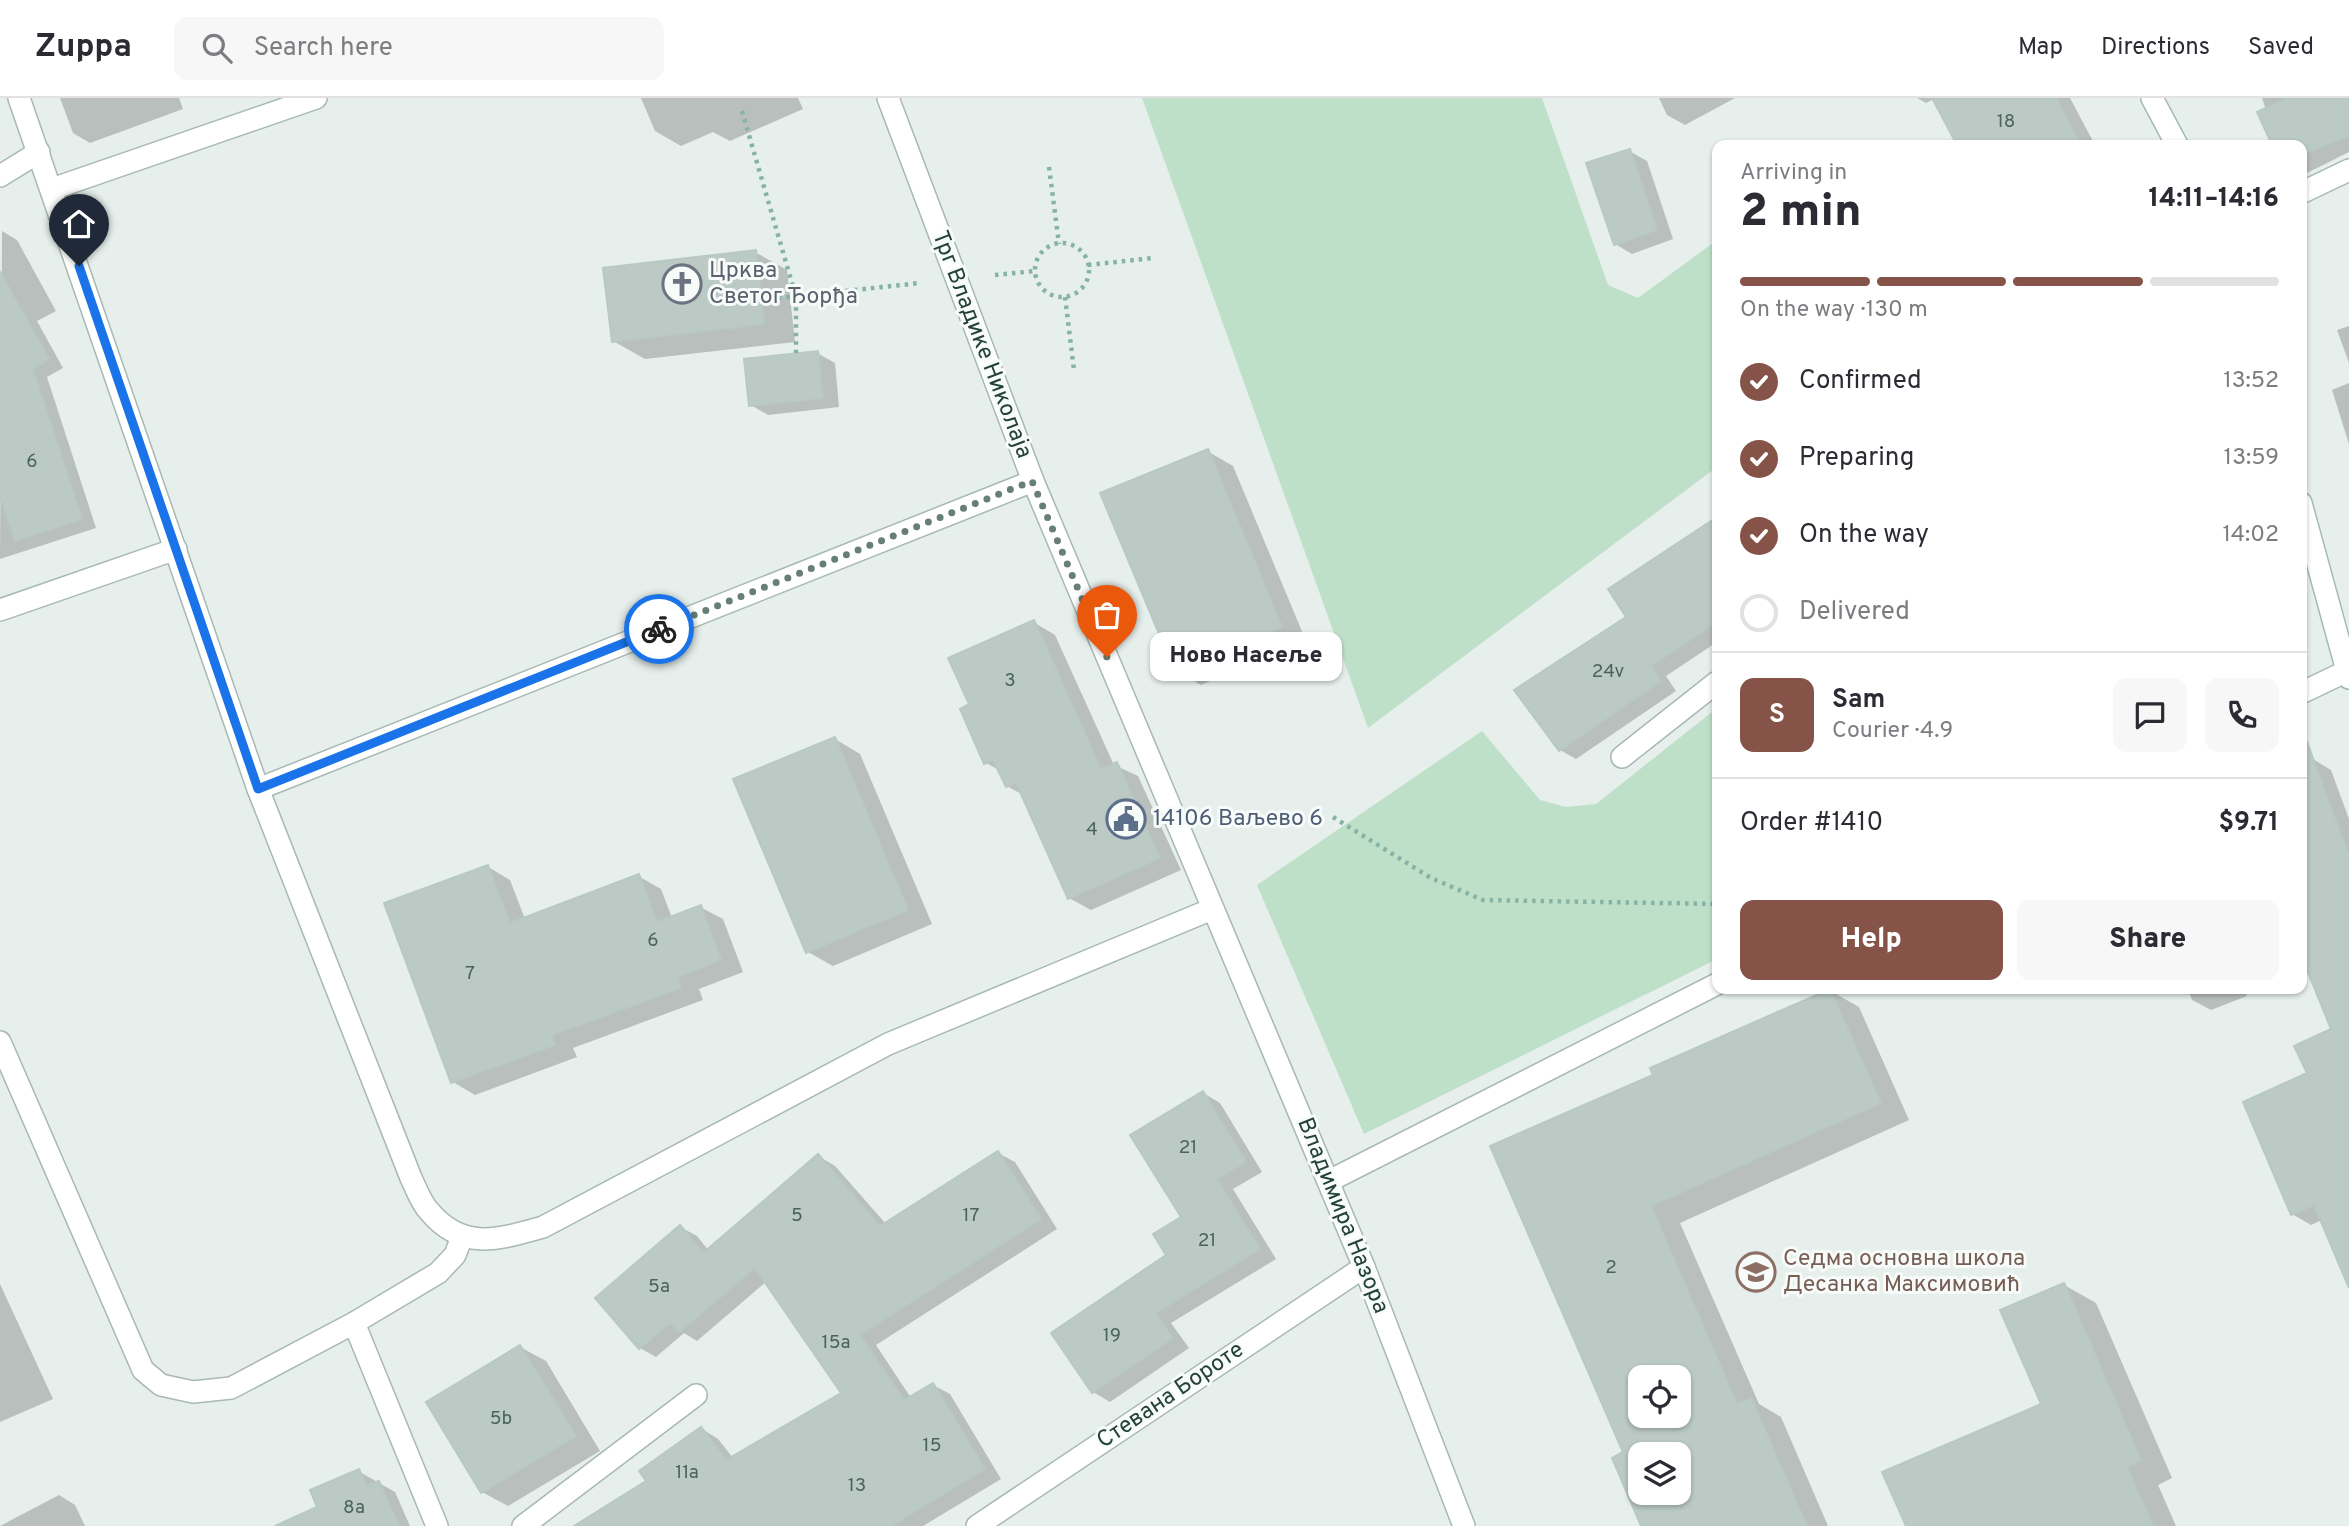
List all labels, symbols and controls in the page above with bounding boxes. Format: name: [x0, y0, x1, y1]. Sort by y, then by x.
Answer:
search box: [174, 17, 664, 80]
text: Zuppa: [35, 27, 132, 69]
icon: search: [198, 29, 236, 67]
text: Search here: [254, 32, 393, 65]
text: Map: [2018, 33, 2063, 63]
text: Directions: [2101, 33, 2210, 63]
text: Saved: [2248, 33, 2314, 63]
house number: 18: [1997, 110, 2015, 134]
text: Arriving in: [1740, 159, 1847, 188]
text: 14:11–14:16: [2148, 183, 2279, 216]
text: 2 min: [1740, 184, 1862, 243]
pin: [49, 194, 109, 266]
icon: home: [60, 205, 98, 243]
street label: Трг Владике Николаја: [924, 227, 1038, 463]
place label: Црква Светог Ђорђа: [709, 257, 858, 312]
church icon: Црква Светог Ђорђа: [661, 263, 703, 305]
text: On the way · 130 m: [1740, 296, 1928, 325]
icon: check: [1740, 363, 1778, 401]
text: Confirmed: [1799, 365, 1922, 398]
text: 13:52: [2223, 367, 2279, 396]
icon: check: [1740, 440, 1778, 478]
text: Preparing: [1799, 442, 1914, 475]
text: 13:59: [2224, 444, 2279, 473]
house number: 6: [26, 450, 38, 474]
icon: check: [1740, 517, 1778, 555]
text: On the way: [1799, 519, 1929, 552]
text: 14:02: [2223, 521, 2279, 550]
pin: [1077, 585, 1137, 657]
courier: [624, 594, 694, 664]
icon: bag: [1088, 596, 1126, 634]
text: Delivered: [1799, 596, 1910, 629]
icon: bike: [640, 610, 678, 648]
callout: Ново Насеље: [1149, 632, 1342, 682]
text: Ново Насеље: [1169, 642, 1323, 671]
house number: 24v: [1592, 660, 1625, 684]
house number: 3: [1004, 669, 1016, 693]
button: chat: [2113, 678, 2187, 752]
button: phone: [2205, 678, 2279, 752]
text: Sam: [1832, 684, 1885, 717]
text: S: [1769, 699, 1785, 732]
text: Courier · 4.9: [1832, 717, 1953, 746]
public building icon: 14106 Ваљево 6: [1105, 798, 1147, 840]
place label: 14106 Ваљево 6: [1153, 805, 1323, 834]
text: Order #1410: [1740, 807, 1883, 840]
text: $9.71: [2218, 807, 2279, 840]
house number: 4: [1086, 818, 1098, 842]
button: Help: [1740, 900, 2003, 980]
button: Share: [2017, 900, 2279, 980]
house number: 6: [647, 929, 659, 953]
house number: 7: [465, 962, 475, 986]
street label: Владимира Назора: [1289, 1114, 1395, 1318]
house number: 21: [1179, 1136, 1197, 1160]
house number: 5: [791, 1204, 803, 1228]
house number: 17: [963, 1204, 980, 1228]
house number: 21: [1198, 1229, 1216, 1253]
place label: Седма основна школа Десанка Максимовић: [1783, 1245, 2025, 1300]
school or university icon: Седма основна школа Десанка Максимовић: [1735, 1251, 1777, 1293]
house number: 2: [1605, 1256, 1617, 1280]
house number: 5a: [648, 1275, 670, 1299]
house number: 19: [1103, 1324, 1121, 1348]
house number: 15a: [822, 1331, 850, 1355]
street label: Стевана Бороте: [1092, 1336, 1250, 1456]
map controls: [1628, 1365, 1691, 1505]
button: locate: [1628, 1365, 1691, 1428]
house number: 5b: [490, 1407, 512, 1431]
house number: 15: [923, 1434, 941, 1458]
button: layers: [1628, 1442, 1691, 1505]
house number: 11a: [675, 1461, 699, 1485]
house number: 13: [848, 1474, 866, 1498]
house number: 8a: [343, 1496, 365, 1520]

